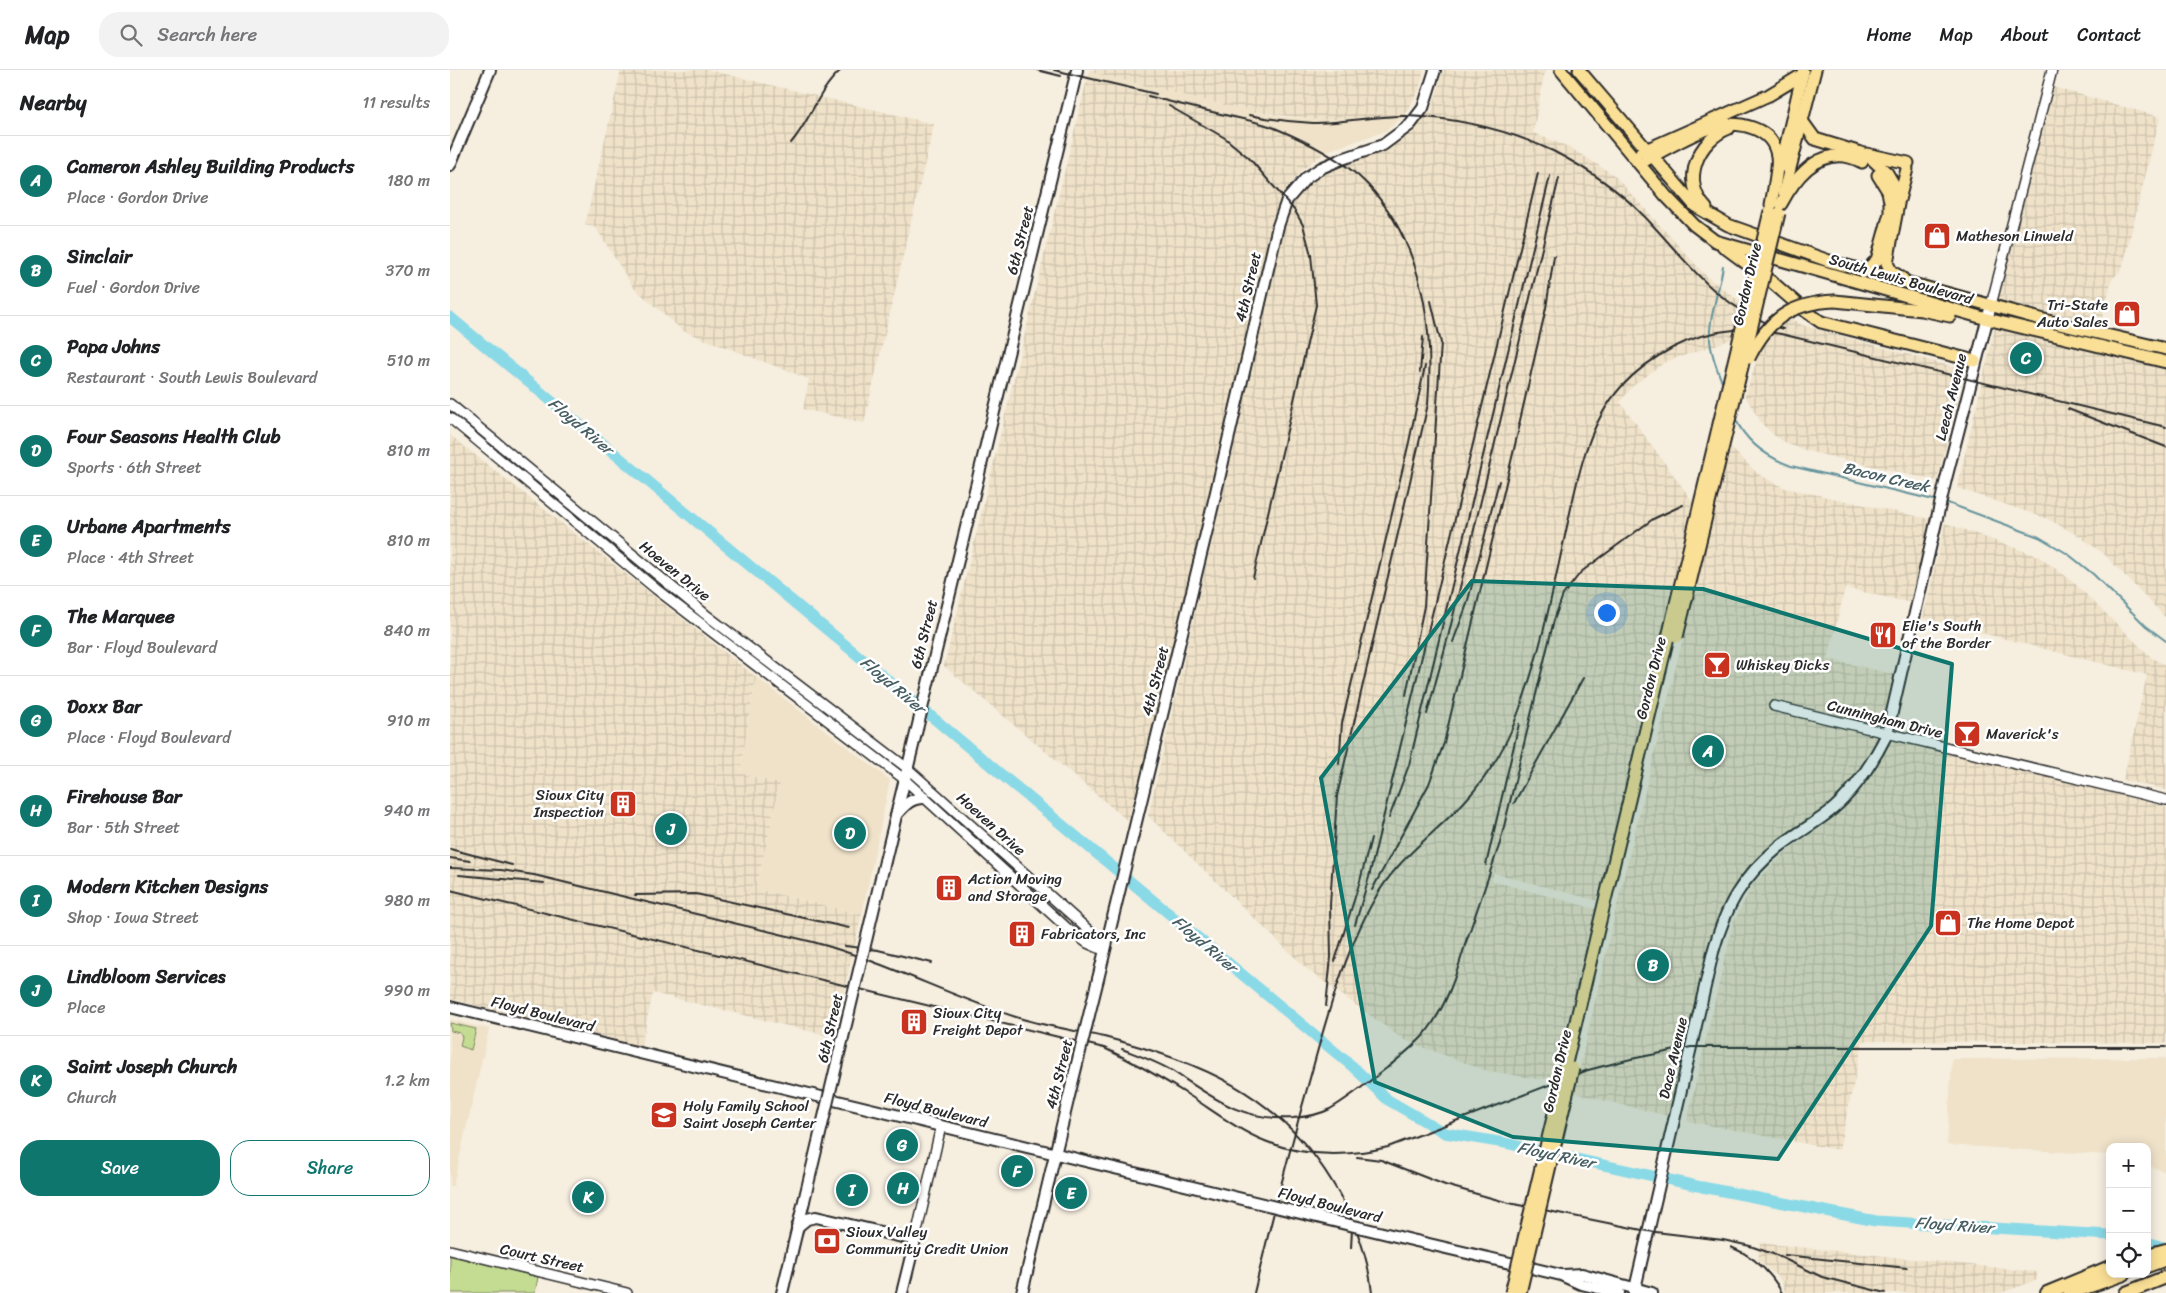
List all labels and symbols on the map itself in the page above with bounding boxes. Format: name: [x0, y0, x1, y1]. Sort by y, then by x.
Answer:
street label: 6th Street: [999, 202, 1041, 277]
shop icon: Matheson Linweld: [1922, 221, 1952, 251]
place label: Matheson Linweld: [1956, 223, 2074, 249]
street label: Gordon Drive: [1725, 240, 1769, 328]
street label: South Lewis Boulevard: [1826, 246, 1977, 312]
street label: 4th Street: [1227, 249, 1269, 325]
place label: Tri-State Auto Sales: [2036, 292, 2109, 335]
shop icon: Tri-State Auto Sales: [2112, 299, 2142, 329]
pin: C: [2010, 339, 2042, 377]
street label: Leech Avenue: [1928, 350, 1975, 444]
water label: Floyd River: [542, 390, 623, 464]
water label: Bacon Creek: [1840, 453, 1935, 502]
street label: Hoeven Drive: [633, 534, 717, 608]
street label: 6th Street: [903, 596, 945, 671]
your location: [1594, 600, 1620, 626]
place label: Elie's South of the Border: [1902, 613, 1992, 656]
restaurant icon: Elie's South of the Border: [1868, 620, 1898, 650]
street label: Gordon Drive: [1628, 634, 1674, 722]
street label: 4th Street: [1134, 643, 1176, 719]
water label: Floyd River: [854, 649, 935, 723]
bar icon: Whiskey Dicks: [1702, 650, 1732, 680]
place label: Whiskey Dicks: [1736, 652, 1829, 678]
street label: Cunningham Drive: [1825, 692, 1946, 746]
bar icon: Maverick's: [1952, 719, 1982, 749]
place label: Maverick's: [1986, 721, 2059, 747]
pin: A: [1692, 732, 1724, 770]
place label: Sioux City Inspection: [533, 782, 604, 825]
street label: Hoeven Drive: [950, 786, 1032, 863]
building icon: Sioux City Inspection: [608, 789, 638, 819]
pin: J: [655, 810, 687, 848]
pin: D: [834, 814, 866, 852]
place label: Action Moving and Storage: [967, 866, 1062, 909]
building icon: Action Moving and Storage: [934, 873, 964, 903]
water label: Floyd River: [1166, 908, 1247, 982]
shop icon: The Home Depot: [1933, 908, 1963, 938]
place label: The Home Depot: [1967, 910, 2075, 936]
building icon: Fabricators, Inc: [1007, 919, 1037, 949]
place label: Fabricators, Inc: [1041, 921, 1146, 947]
pin: B: [1637, 946, 1669, 984]
street label: Floyd Boulevard: [489, 989, 598, 1040]
street label: 6th Street: [809, 990, 851, 1065]
place label: Sioux City Freight Depot: [933, 1000, 1024, 1043]
building icon: Sioux City Freight Depot: [899, 1007, 929, 1037]
street label: Dace Avenue: [1651, 1014, 1695, 1102]
street label: Gordon Drive: [1535, 1027, 1579, 1115]
street label: 4th Street: [1038, 1036, 1080, 1112]
street label: Floyd Boulevard: [882, 1085, 991, 1136]
place label: Holy Family School Saint Joseph Center: [683, 1093, 817, 1136]
school or university icon: Holy Family School Saint Joseph Center: [649, 1100, 679, 1130]
pin: G: [886, 1126, 918, 1164]
water label: Floyd River: [1515, 1133, 1601, 1178]
pin: F: [1001, 1152, 1033, 1190]
pin: H: [887, 1169, 919, 1207]
pin: I: [836, 1171, 868, 1209]
pin: E: [1055, 1174, 1087, 1212]
pin: K: [572, 1178, 604, 1216]
street label: Floyd Boulevard: [1276, 1180, 1385, 1231]
water label: Floyd River: [1914, 1208, 1997, 1242]
place label: Sioux Valley Community Credit Union: [846, 1219, 1008, 1262]
bank icon: Sioux Valley Community Credit Union: [812, 1226, 842, 1256]
street label: Court Street: [498, 1236, 587, 1280]

